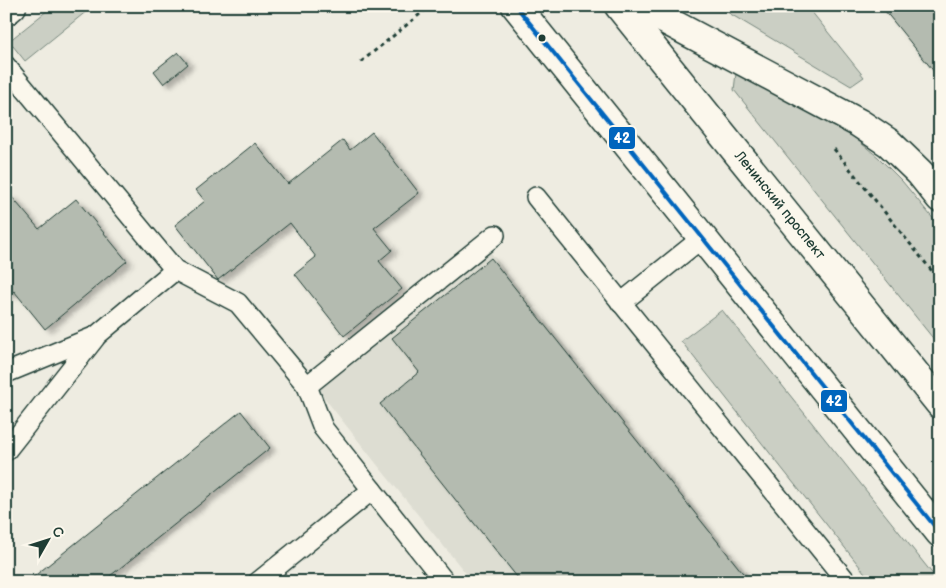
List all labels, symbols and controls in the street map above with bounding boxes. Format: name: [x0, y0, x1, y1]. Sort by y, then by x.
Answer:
unlabelled marker: [537, 33, 547, 43]
line badge: 42: [608, 126, 636, 150]
text: 42: [614, 130, 631, 147]
street label: Ленинский проспект: [730, 147, 829, 263]
line badge: 42: [820, 389, 848, 413]
text: 42: [826, 393, 843, 410]
north arrow: [22, 516, 72, 566]
text: С: [48, 523, 68, 541]

